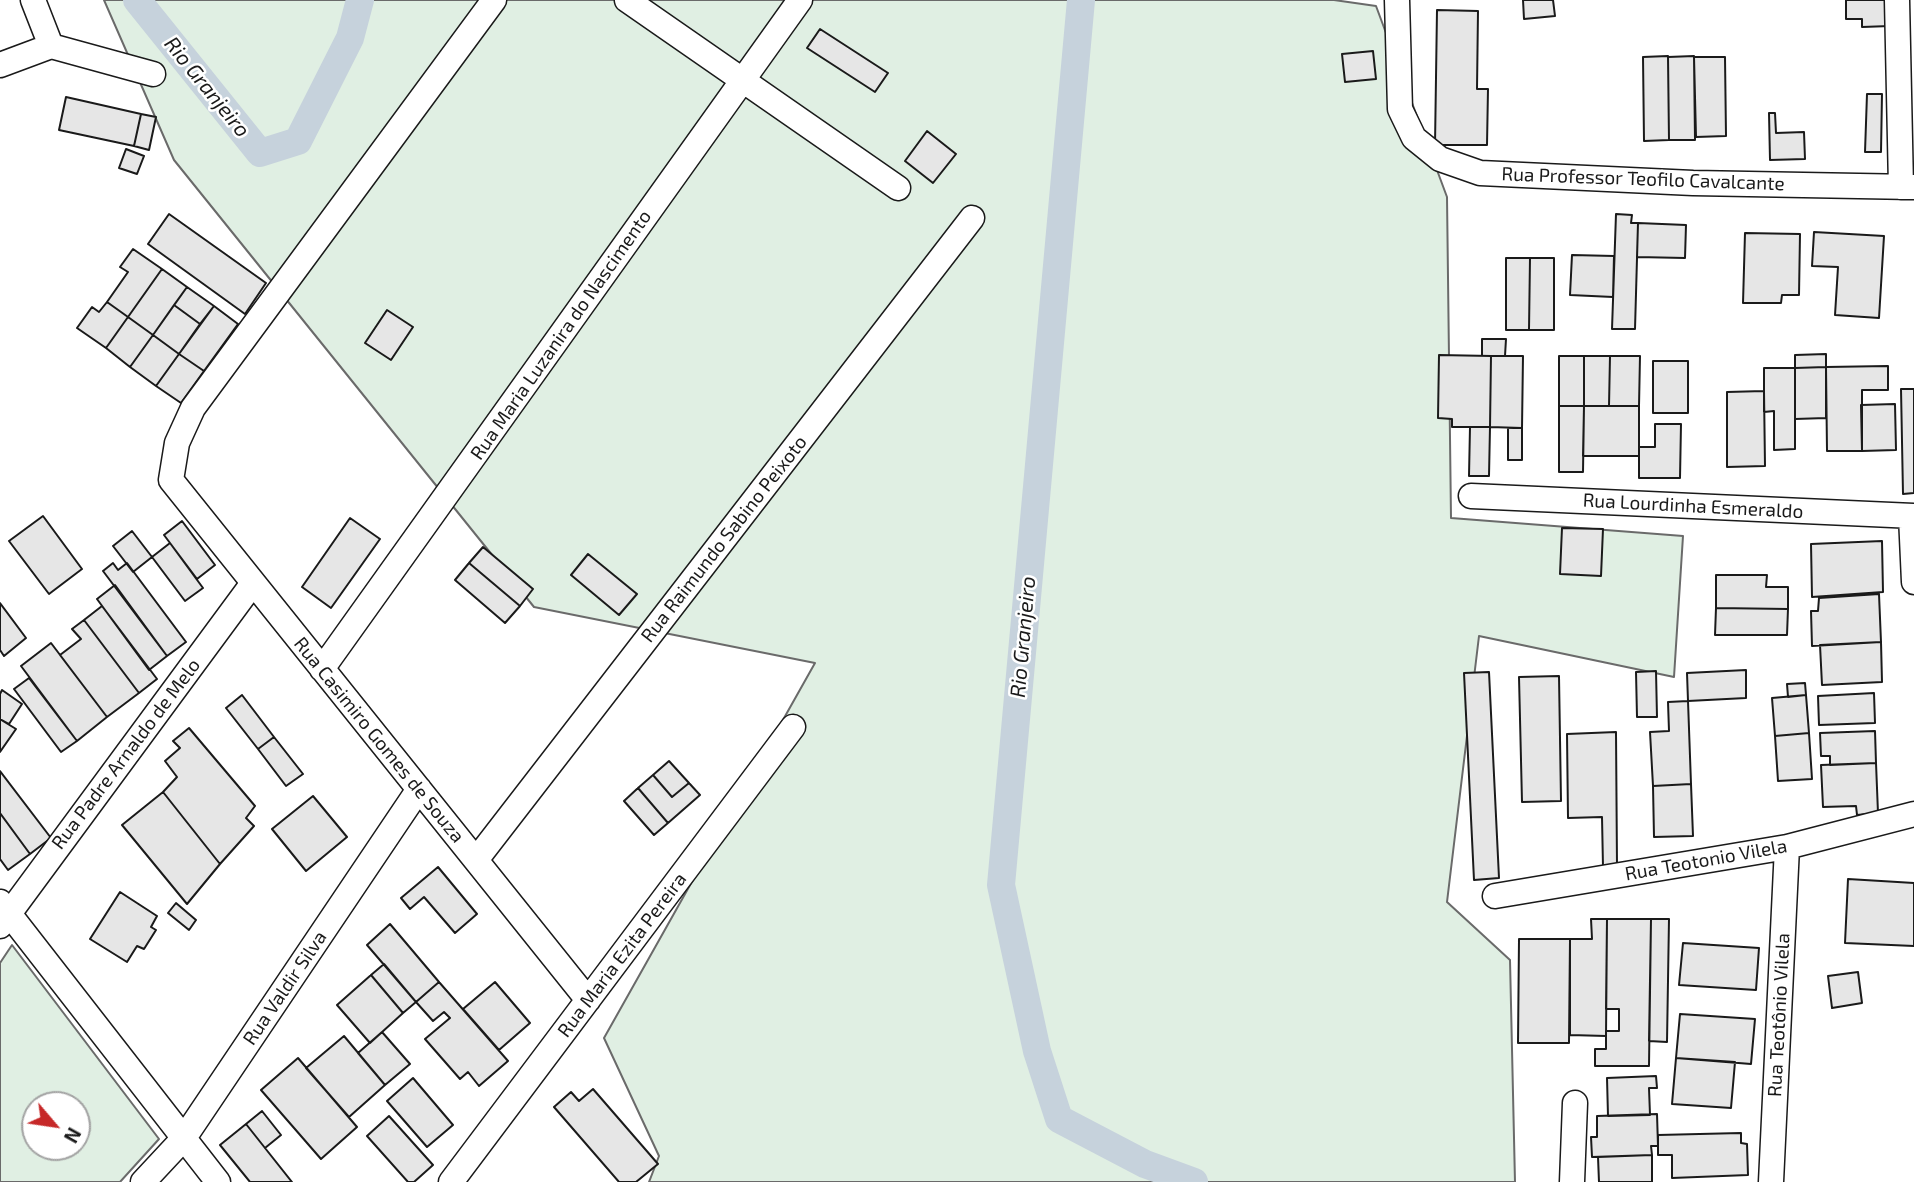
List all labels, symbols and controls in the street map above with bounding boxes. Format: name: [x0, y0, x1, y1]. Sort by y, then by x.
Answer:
water label: Rio Granjeiro: [159, 32, 255, 142]
street label: Rua Professor Teofilo Cavalcante: [1501, 163, 1785, 195]
street label: Rua Maria Luzanira do Nascimento: [466, 206, 656, 464]
street label: Rua Raimundo Sabino Peixoto: [636, 431, 812, 647]
street label: Rua Lourdinha Esmeraldo: [1582, 489, 1804, 523]
water label: Rio Granjeiro: [1005, 575, 1041, 699]
street label: Rua Casimiro Gomes de Souza: [289, 633, 469, 847]
street label: Rua Padre Arnaldo de Melo: [47, 654, 205, 854]
street label: Rua Teotonio Vilela: [1623, 835, 1789, 885]
street label: Rua Maria Ezita Pereira: [553, 868, 691, 1042]
street label: Rua Valdir Silva: [238, 927, 332, 1049]
street label: Rua Teotônio Vilela: [1763, 932, 1795, 1098]
north arrow: [21, 1091, 91, 1161]
text: N: [60, 1124, 86, 1147]

